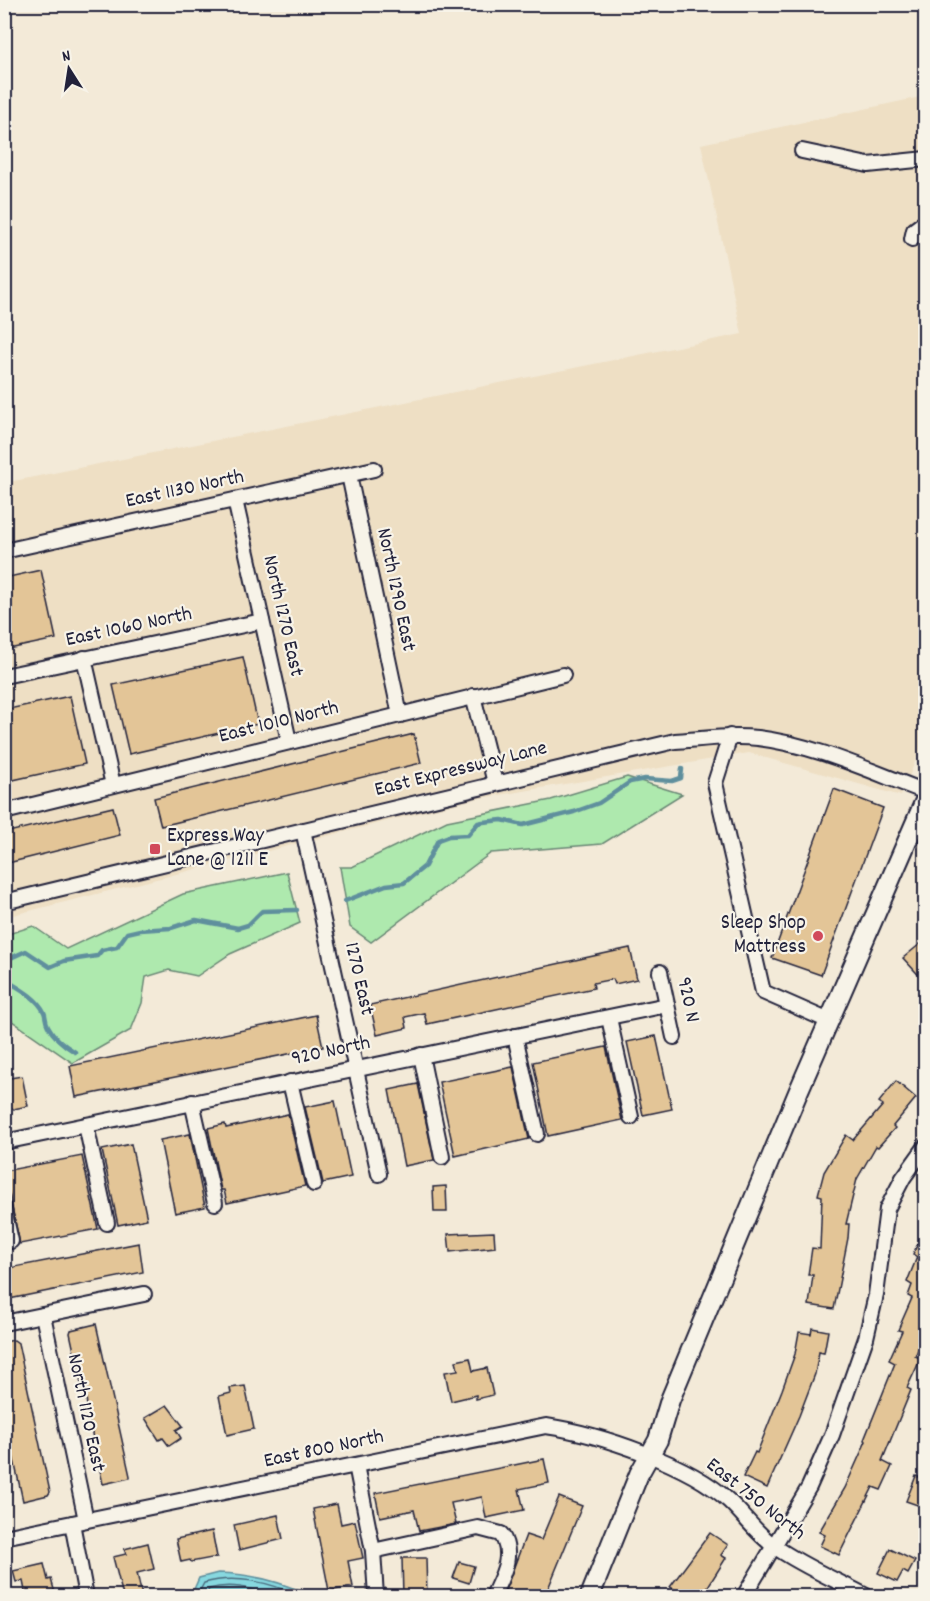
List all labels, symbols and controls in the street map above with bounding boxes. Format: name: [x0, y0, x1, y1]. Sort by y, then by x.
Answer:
north arrow: [39, 39, 99, 99]
text: N: [60, 45, 73, 69]
street label: East 1130 North: [123, 463, 247, 517]
street label: North 1290 East: [367, 526, 423, 655]
street label: North 1270 East: [253, 552, 311, 680]
street label: East 1060 North: [63, 600, 195, 656]
street label: East 1010 North: [216, 694, 342, 752]
street label: East Expressway Lane: [372, 734, 550, 806]
place label: Express Way Lane @ 1211 E: [167, 822, 269, 876]
marker: Express Way Lane @ 1211 E: [148, 842, 162, 856]
place label: Sleep Shop Mattress: [721, 909, 806, 963]
marker: Sleep Shop Mattress: [811, 929, 825, 943]
street label: 1270 East: [335, 940, 381, 1019]
street label: 920 N: [668, 975, 706, 1025]
street label: 920 North: [289, 1029, 373, 1075]
street label: North 1120 East: [58, 1351, 112, 1475]
street label: East 800 North: [261, 1423, 387, 1477]
street label: East 750 North: [699, 1451, 811, 1549]

